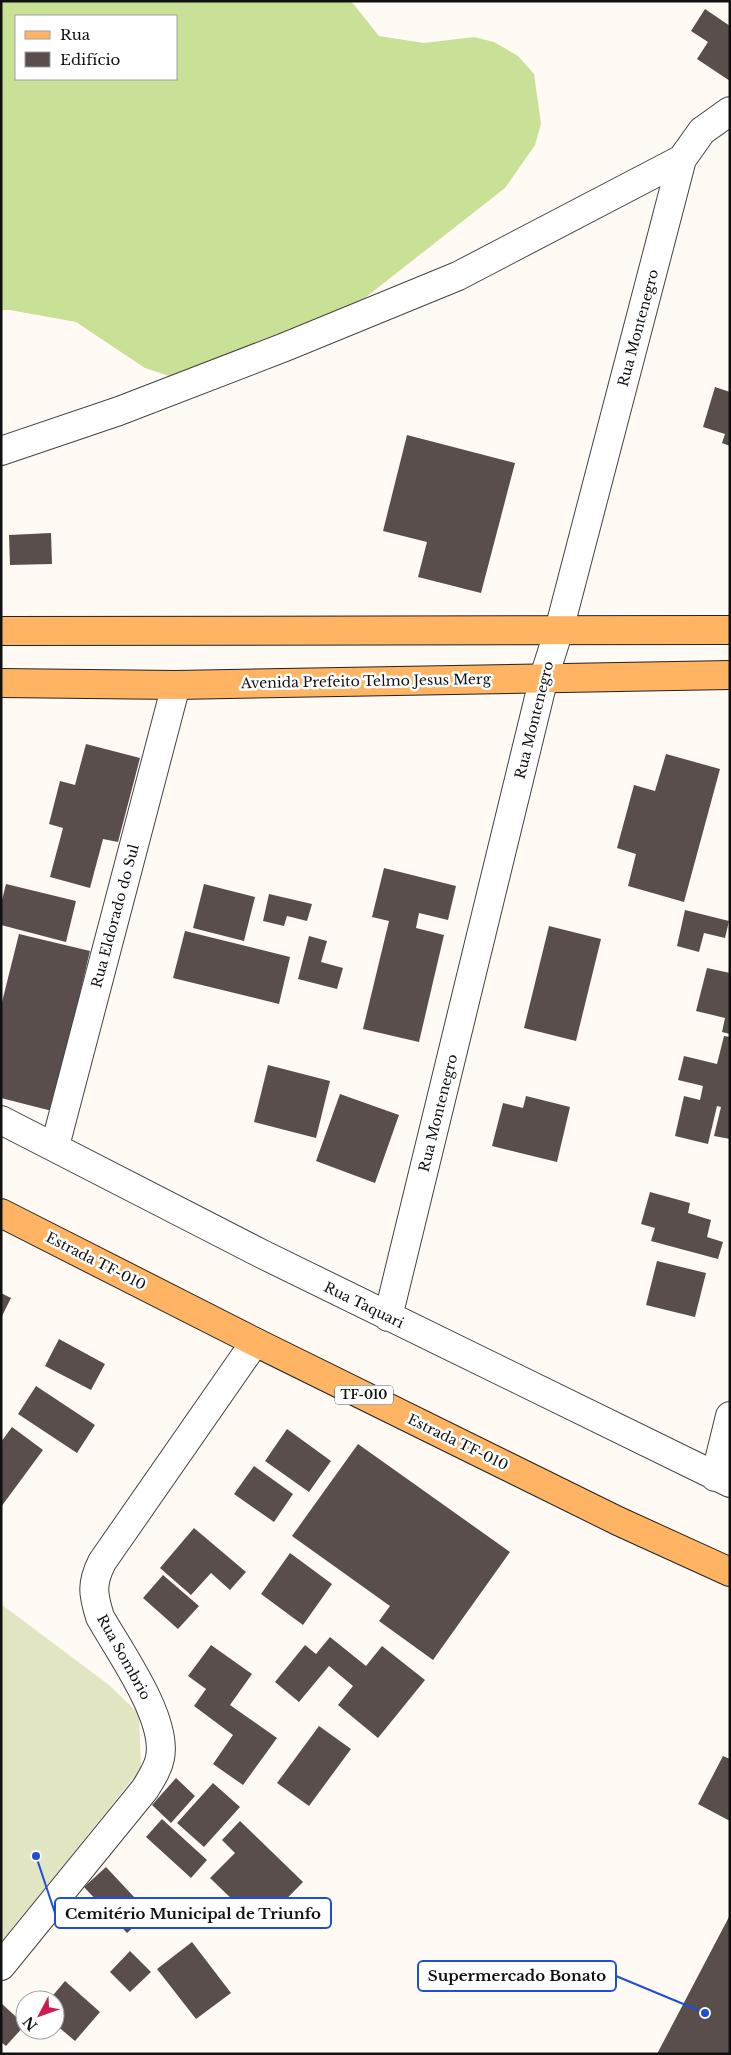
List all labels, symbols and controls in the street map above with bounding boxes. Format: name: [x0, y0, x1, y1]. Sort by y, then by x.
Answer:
legend: [15, 15, 178, 80]
text: Rua: [60, 25, 91, 44]
text: Edifício: [60, 50, 121, 69]
street label: Rua Montenegro: [614, 267, 662, 389]
street label: Rua Montenegro: [511, 659, 557, 781]
street label: Avenida Prefeito Telmo Jesus Merg: [240, 670, 492, 692]
street label: Rua Eldorado do Sul: [87, 842, 143, 990]
street label: Rua Montenegro: [415, 1052, 461, 1174]
street label: Estrada TF-010: [43, 1228, 149, 1294]
street label: Rua Taquari: [321, 1278, 407, 1332]
road number: TF-010: [335, 1386, 393, 1404]
street label: Estrada TF-010: [405, 1410, 511, 1474]
street label: Rua Sombrio: [93, 1611, 155, 1703]
callout: Cemitério Municipal de Triunfo: [55, 1898, 331, 1928]
text: Cemitério Municipal de Triunfo: [65, 1904, 321, 1923]
callout: Supermercado Bonato: [418, 1961, 616, 1991]
text: Supermercado Bonato: [428, 1966, 606, 1985]
north arrow: [15, 1990, 65, 2040]
text: N: [19, 2013, 41, 2034]

